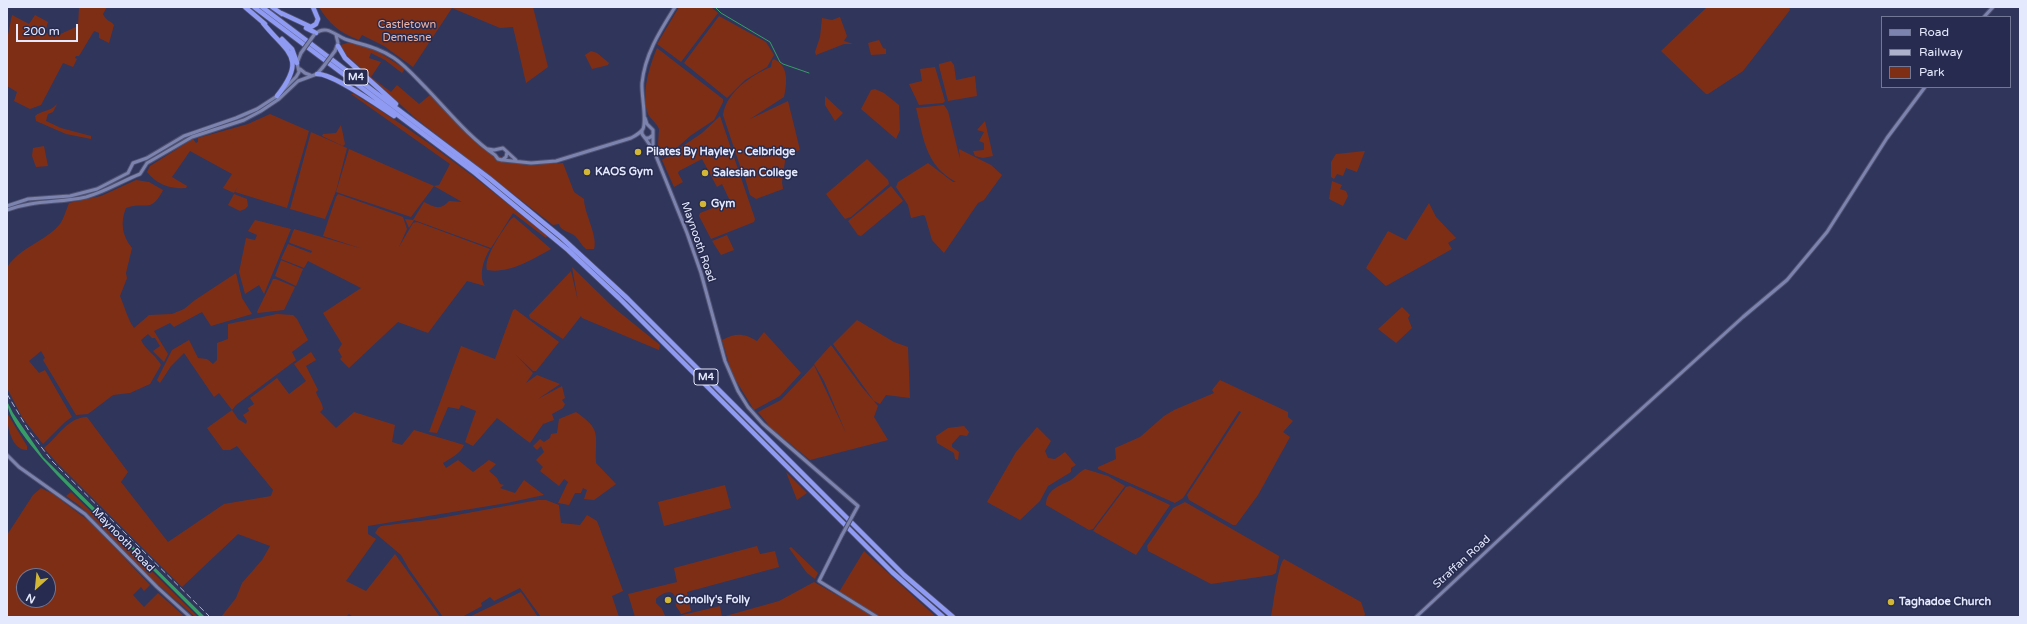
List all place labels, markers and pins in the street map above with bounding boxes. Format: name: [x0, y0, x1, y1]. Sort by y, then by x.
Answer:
place label: Pilates By Hayley - Celbridge: [646, 145, 795, 159]
marker: Pilates By Hayley - Celbridge: [633, 147, 643, 157]
place label: KAOS Gym: [595, 165, 653, 179]
place label: Salesian College: [713, 166, 798, 180]
marker: KAOS Gym: [582, 167, 592, 177]
marker: Salesian College: [700, 168, 710, 178]
place label: Gym: [711, 197, 735, 211]
marker: Gym: [698, 199, 708, 209]
place label: Conolly's Folly: [676, 593, 750, 607]
marker: Conolly's Folly: [663, 595, 673, 605]
place label: Taghadoe Church: [1899, 595, 1991, 609]
marker: Taghadoe Church: [1886, 597, 1896, 607]

